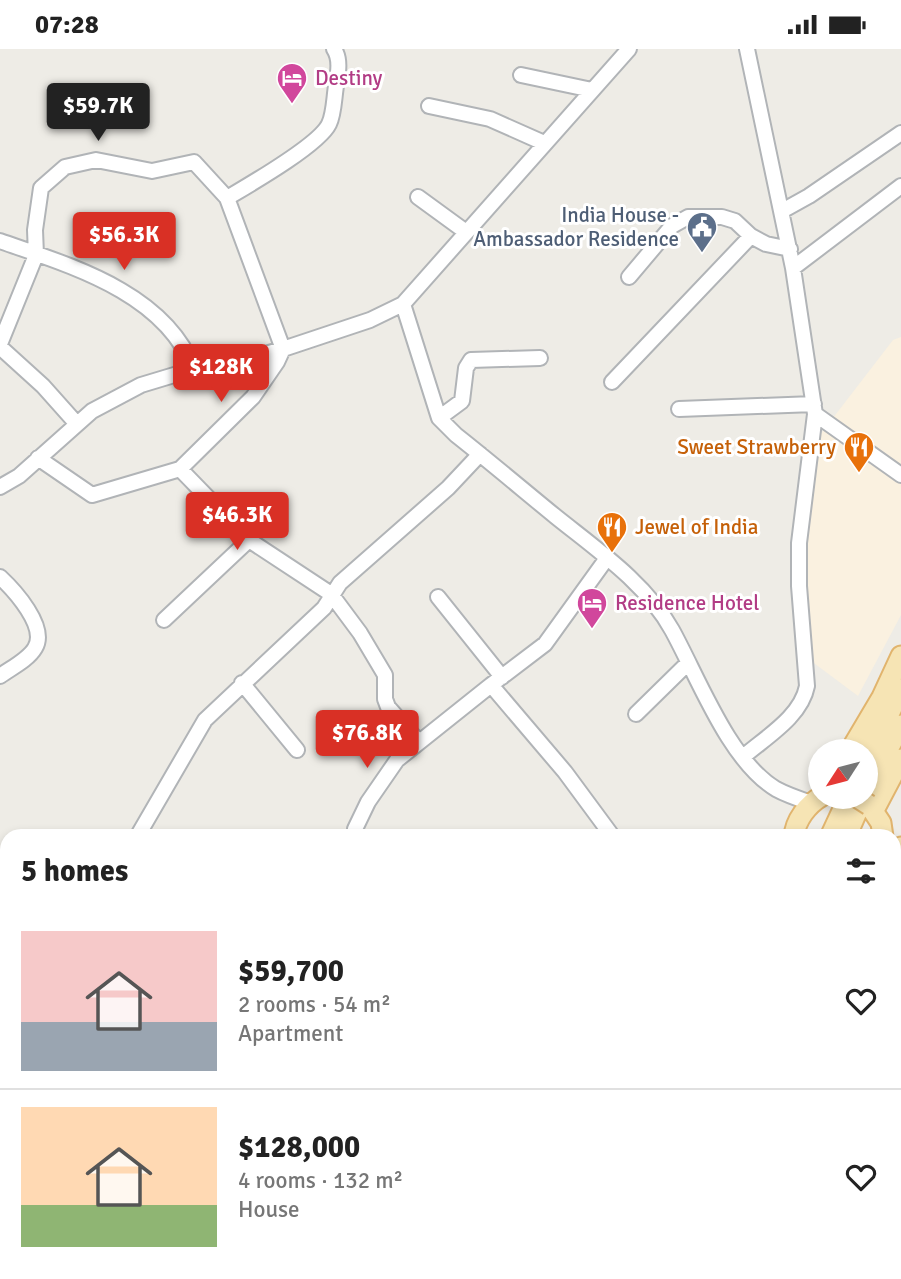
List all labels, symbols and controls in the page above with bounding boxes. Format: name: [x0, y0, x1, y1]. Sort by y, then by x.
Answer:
text: 07:28: [35, 9, 99, 41]
hotel icon: Destiny: [275, 61, 309, 105]
place label: Destiny: [315, 65, 383, 91]
pin: $59.7K: [41, 83, 155, 143]
text: $59.7K: [63, 91, 133, 120]
place label: India House - Ambassador Residence: [473, 202, 679, 252]
public building icon: India House - Ambassador Residence: [685, 210, 719, 254]
pin: $56.3K: [67, 213, 181, 272]
text: $56.3K: [89, 220, 159, 249]
pin: $128K: [172, 345, 270, 404]
text: $128K: [189, 352, 253, 381]
restaurant icon: Sweet Strawberry: [842, 430, 876, 474]
place label: Sweet Strawberry: [677, 434, 836, 460]
pin: $46.3K: [180, 493, 294, 552]
text: $46.3K: [202, 500, 272, 529]
restaurant icon: Jewel of India: [595, 510, 629, 554]
place label: Jewel of India: [635, 514, 758, 540]
hotel icon: Residence Hotel: [575, 586, 609, 630]
place label: Residence Hotel: [615, 590, 760, 616]
pin: $76.8K: [310, 711, 424, 770]
text: $76.8K: [332, 718, 402, 747]
north arrow: [808, 739, 878, 809]
map controls: [808, 739, 878, 809]
icon: filters: [842, 852, 880, 890]
text: 5 homes: [21, 853, 128, 890]
text: $59,700: [238, 953, 344, 990]
icon: home: [77, 959, 161, 1043]
icon: heart: [842, 982, 880, 1020]
text: 2 rooms · 54 m²: [238, 990, 391, 1019]
text: Apartment: [238, 1019, 343, 1048]
text: $128,000: [238, 1129, 360, 1166]
icon: home: [77, 1135, 161, 1219]
icon: heart: [842, 1158, 880, 1196]
text: 4 rooms · 132 m²: [238, 1166, 403, 1195]
text: House: [238, 1195, 300, 1224]

